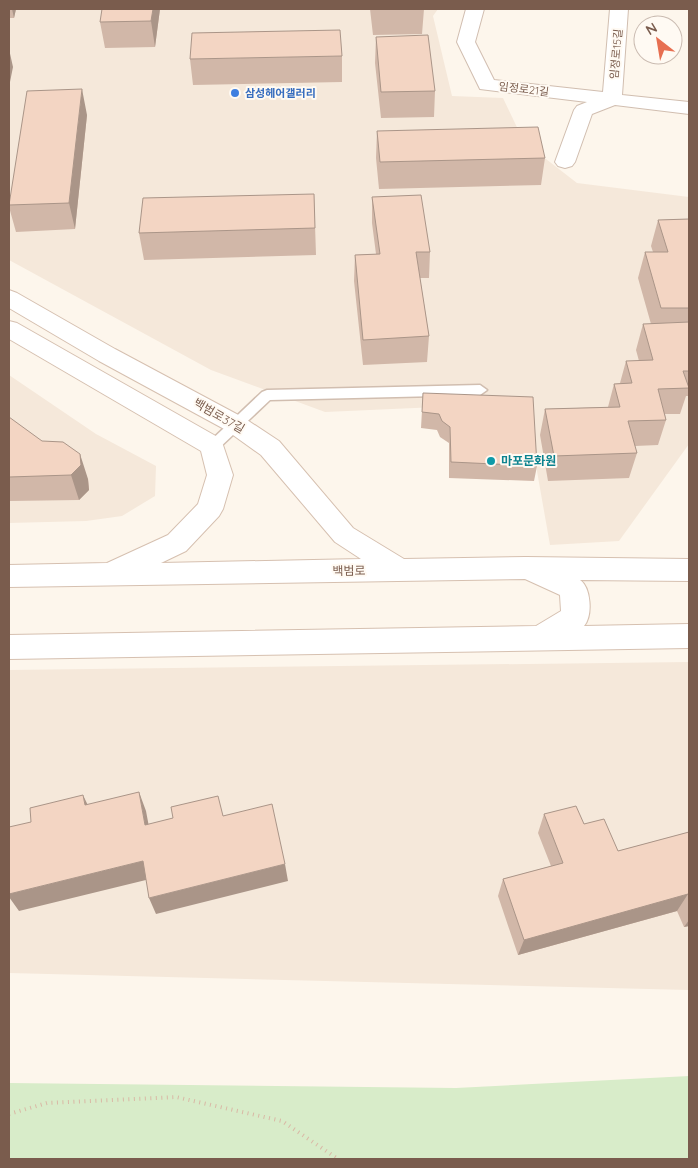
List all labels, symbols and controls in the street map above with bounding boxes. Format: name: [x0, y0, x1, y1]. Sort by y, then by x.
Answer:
north arrow: [633, 15, 683, 65]
text: N: [642, 18, 660, 39]
street label: 임정로15길: [607, 28, 625, 80]
street label: 임정로21길: [498, 79, 550, 99]
place label: 삼성헤어갤러리: [245, 86, 316, 100]
marker: 삼성헤어갤러리: [229, 87, 241, 99]
street label: 백범로37길: [191, 395, 248, 436]
place label: 마포문화원: [501, 453, 556, 468]
marker: 마포문화원: [485, 455, 497, 467]
street label: 백범로: [332, 563, 366, 578]

